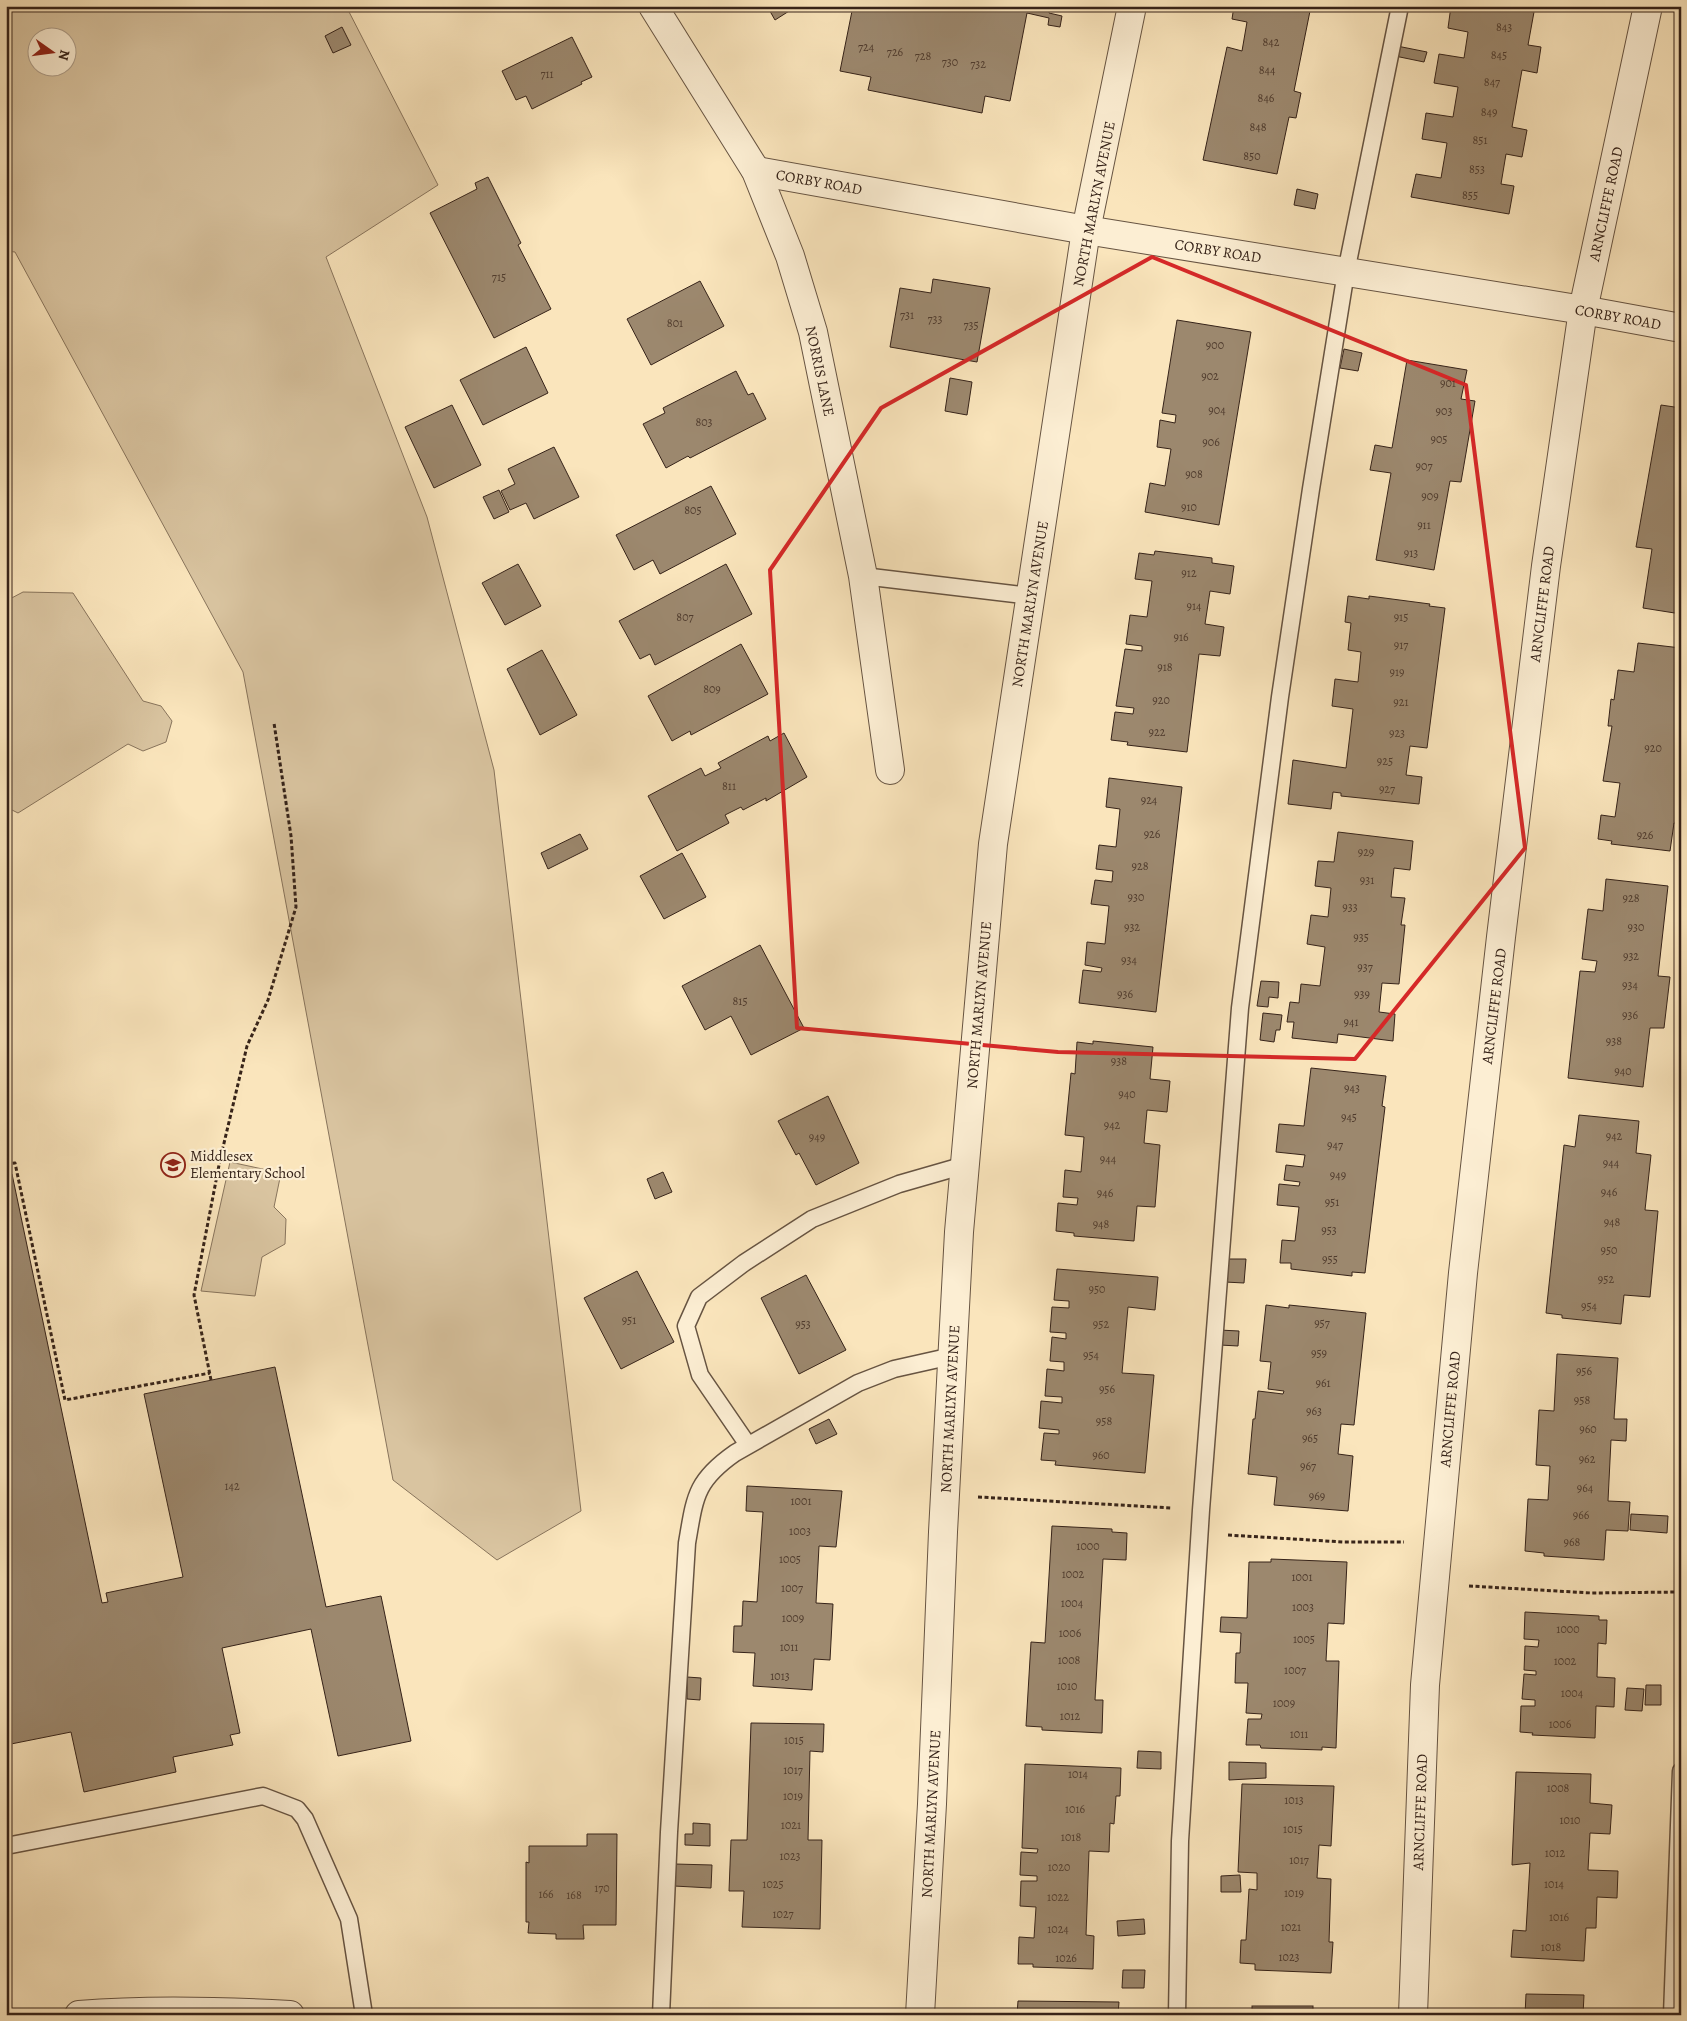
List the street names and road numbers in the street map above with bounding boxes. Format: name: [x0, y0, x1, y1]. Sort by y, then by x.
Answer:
street label: NORTH MARLYN AVENUE: [1068, 119, 1120, 289]
street label: ARNCLIFFE ROAD: [1584, 145, 1628, 264]
street label: CORBY ROAD: [774, 165, 864, 199]
street label: CORBY ROAD: [1173, 234, 1263, 268]
street label: CORBY ROAD: [1573, 300, 1663, 334]
street label: NORRIS LANE: [801, 324, 839, 418]
street label: NORTH MARLYN AVENUE: [1007, 519, 1053, 689]
street label: ARNCLIFFE ROAD: [1525, 545, 1559, 664]
street label: NORTH MARLYN AVENUE: [962, 920, 996, 1090]
street label: ARNCLIFFE ROAD: [1477, 947, 1511, 1066]
street label: NORTH MARLYN AVENUE: [936, 1324, 964, 1494]
street label: ARNCLIFFE ROAD: [1435, 1350, 1465, 1469]
street label: NORTH MARLYN AVENUE: [917, 1729, 945, 1899]
street label: ARNCLIFFE ROAD: [1408, 1753, 1432, 1872]

